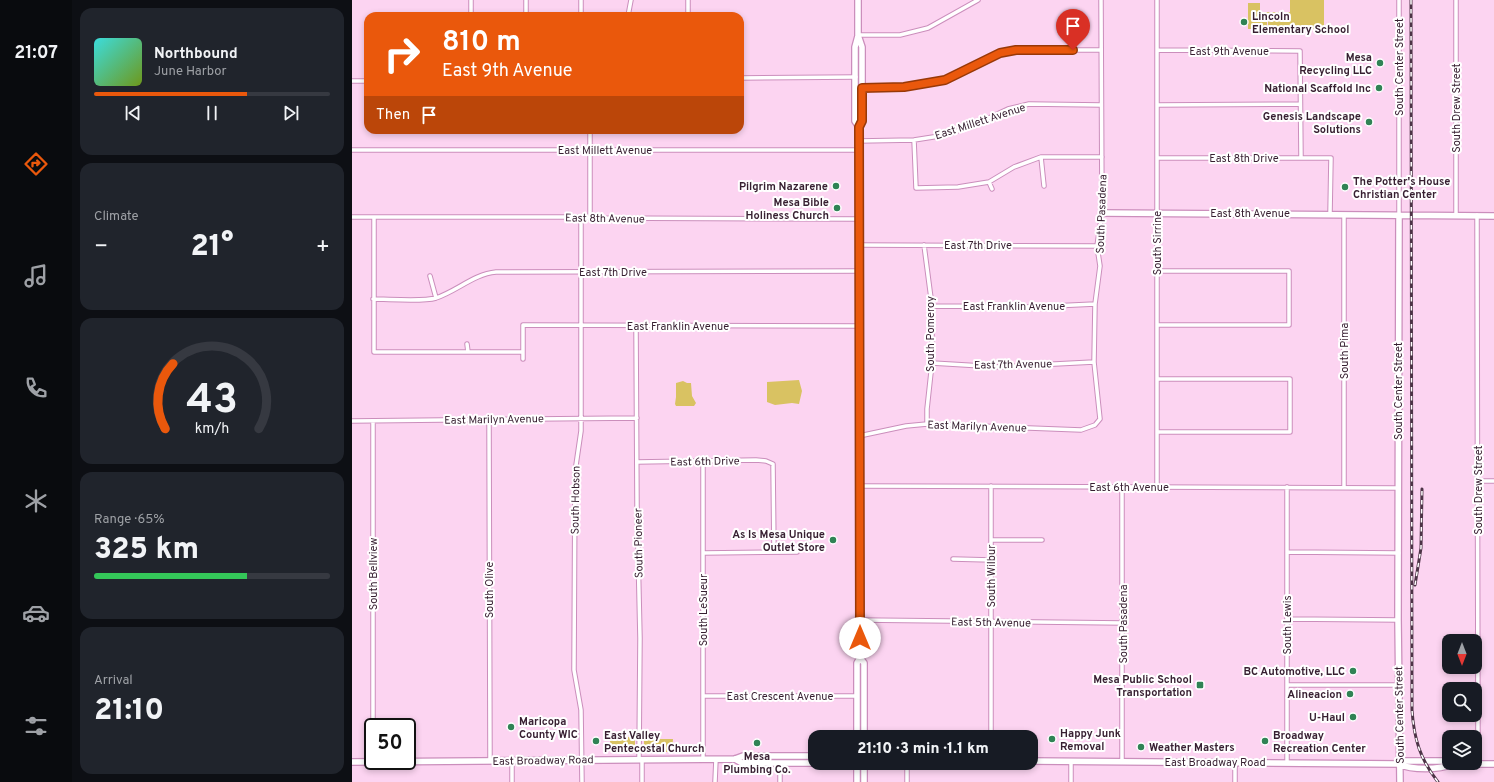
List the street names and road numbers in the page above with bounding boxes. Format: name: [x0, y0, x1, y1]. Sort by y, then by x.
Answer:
street label: South Center Street: [1393, 18, 1407, 116]
street label: East 9th Avenue: [1189, 45, 1269, 59]
street label: South Drew Street: [1450, 63, 1464, 153]
street label: East Millett Avenue: [933, 101, 1027, 143]
street label: East Millett Avenue: [558, 144, 652, 158]
street label: East 8th Drive: [1209, 152, 1279, 166]
street label: South Pasadena: [1094, 174, 1110, 254]
street label: East 8th Avenue: [1210, 207, 1290, 221]
street label: East 8th Avenue: [565, 211, 645, 227]
street label: South Sirrine: [1151, 211, 1165, 275]
street label: East 7th Drive: [944, 239, 1012, 253]
street label: East 7th Drive: [579, 266, 647, 280]
street label: South Pomeroy: [924, 296, 938, 372]
street label: East Franklin Avenue: [963, 300, 1065, 314]
street label: East Franklin Avenue: [627, 320, 729, 334]
street label: South Pima: [1338, 323, 1352, 379]
street label: South Center Street: [1392, 342, 1406, 440]
street label: East 7th Avenue: [974, 357, 1052, 373]
street label: East Marilyn Avenue: [444, 412, 544, 428]
street label: East Marilyn Avenue: [927, 418, 1027, 436]
street label: South Drew Street: [1472, 445, 1486, 535]
street label: East 6th Drive: [670, 454, 740, 470]
street label: South Hobson: [568, 466, 584, 534]
street label: East 6th Avenue: [1089, 481, 1169, 495]
street label: South Pioneer: [631, 507, 647, 578]
street label: South Bellview: [367, 538, 381, 610]
street label: South Wilbur: [985, 544, 999, 607]
street label: South Olive: [483, 562, 497, 618]
street label: South LeSueur: [697, 573, 711, 646]
street label: South Pasadena: [1117, 584, 1131, 664]
street label: South Lewis: [1281, 595, 1295, 655]
street label: East 5th Avenue: [951, 615, 1031, 631]
street label: South Center Street: [1392, 666, 1408, 764]
street label: East Crescent Avenue: [727, 690, 833, 704]
street label: East Broadway Road: [492, 753, 594, 769]
street label: East Broadway Road: [1164, 756, 1266, 770]

